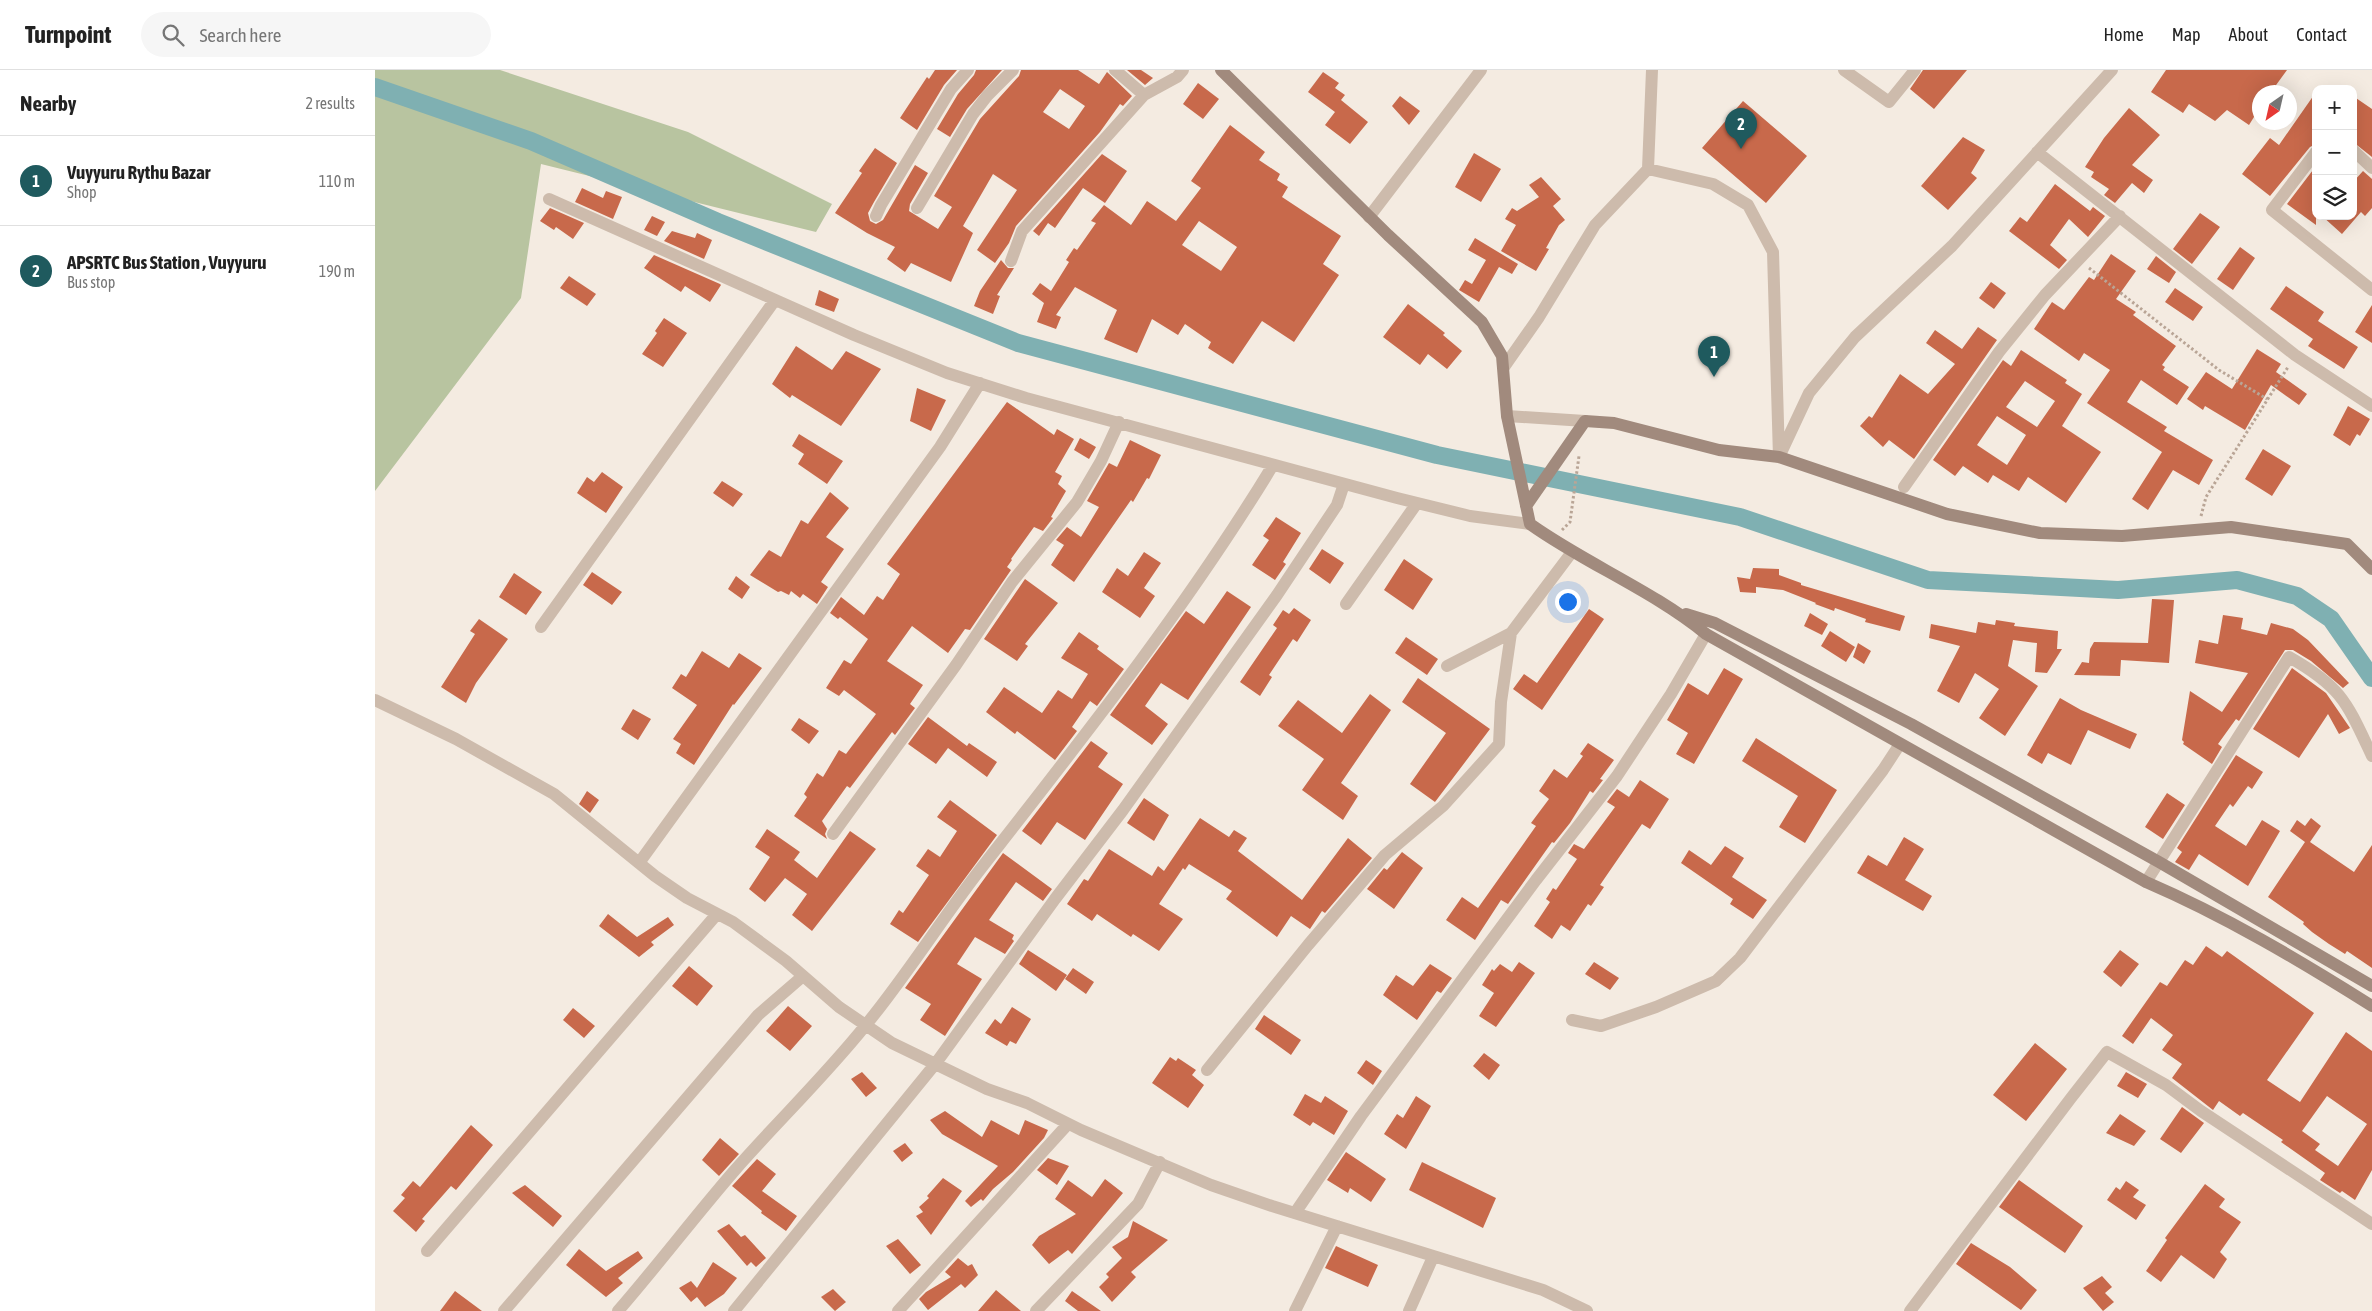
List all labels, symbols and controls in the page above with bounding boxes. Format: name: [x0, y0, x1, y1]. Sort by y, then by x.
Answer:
search box: [141, 12, 491, 57]
text: Turnpoint: [25, 21, 111, 48]
icon: search: [159, 21, 187, 49]
text: Search here: [199, 24, 281, 46]
text: Home: [2104, 24, 2144, 45]
text: Map: [2172, 24, 2201, 45]
text: About: [2229, 24, 2268, 45]
text: Contact: [2296, 24, 2347, 45]
north arrow: [2252, 85, 2297, 130]
map controls: [2312, 85, 2357, 220]
button: +: [2312, 85, 2357, 130]
text: Nearby: [20, 91, 76, 115]
text: 2 results: [305, 94, 355, 112]
pin: 2: [1725, 108, 1757, 149]
button: −: [2312, 130, 2357, 175]
text: Vuyyuru Rythu Bazar: [67, 161, 210, 183]
text: 1: [32, 172, 40, 190]
text: 110 m: [319, 172, 355, 190]
button: layers: [2312, 175, 2357, 220]
text: Shop: [67, 183, 97, 201]
text: APSRTC Bus Station , Vuyyuru: [67, 251, 266, 273]
text: 2: [32, 262, 40, 280]
text: 190 m: [319, 262, 355, 280]
text: Bus stop: [67, 273, 115, 291]
pin: 1: [1698, 336, 1730, 377]
your location: [1555, 589, 1581, 615]

